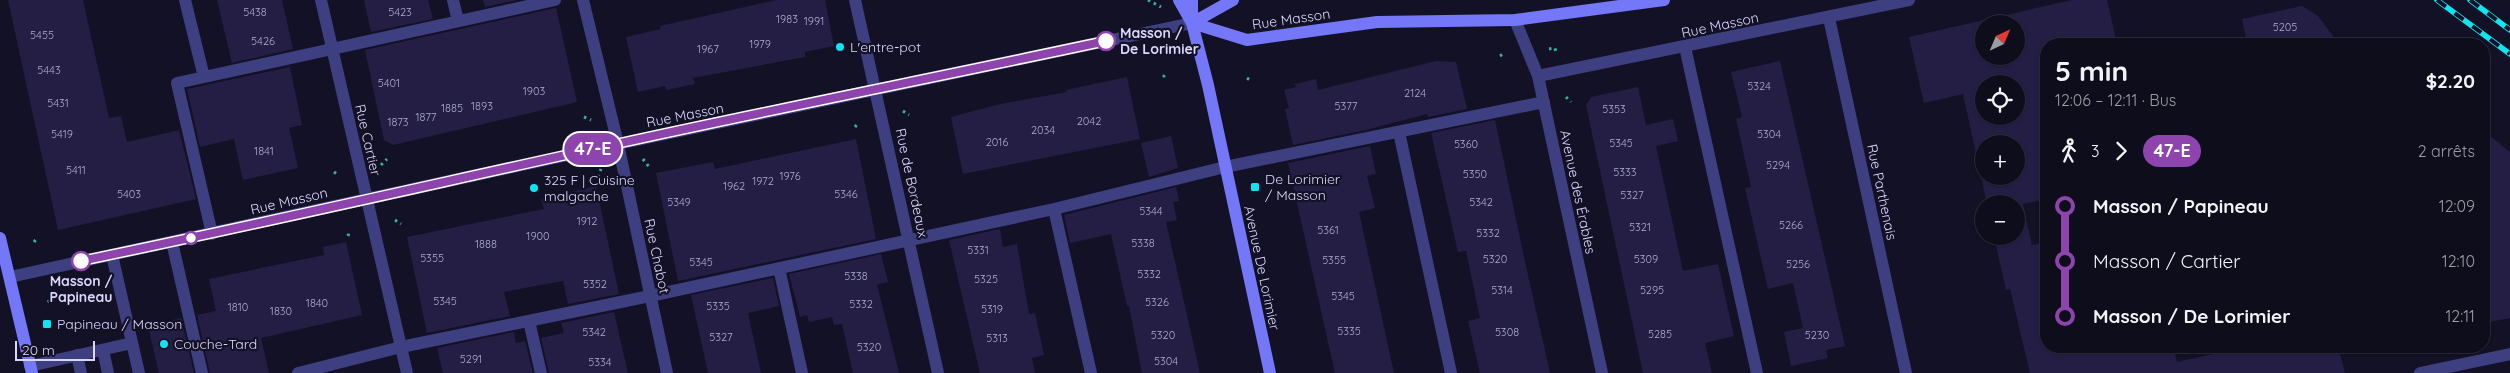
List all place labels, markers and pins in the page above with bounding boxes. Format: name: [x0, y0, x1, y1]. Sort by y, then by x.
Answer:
place label: Masson / De Lorimier: [1120, 24, 1199, 58]
marker: Masson / De Lorimier: [1096, 31, 1116, 51]
place label: L'entre-pot: [850, 38, 921, 56]
marker: L'entre-pot: [834, 41, 846, 53]
place label: De Lorimier / Masson: [1265, 170, 1341, 204]
place label: 325 F | Cuisine malgache: [544, 171, 635, 205]
marker: De Lorimier / Masson: [1249, 181, 1261, 193]
marker: 325 F | Cuisine malgache: [528, 182, 540, 194]
unlabelled marker: [184, 231, 198, 245]
marker: Masson / Papineau: [71, 251, 91, 271]
place label: Masson / Papineau: [50, 272, 112, 306]
place label: Papineau / Masson: [57, 315, 182, 333]
marker: Papineau / Masson: [41, 318, 53, 330]
place label: Couche-Tard: [174, 335, 257, 353]
marker: Couche-Tard: [158, 338, 170, 350]

